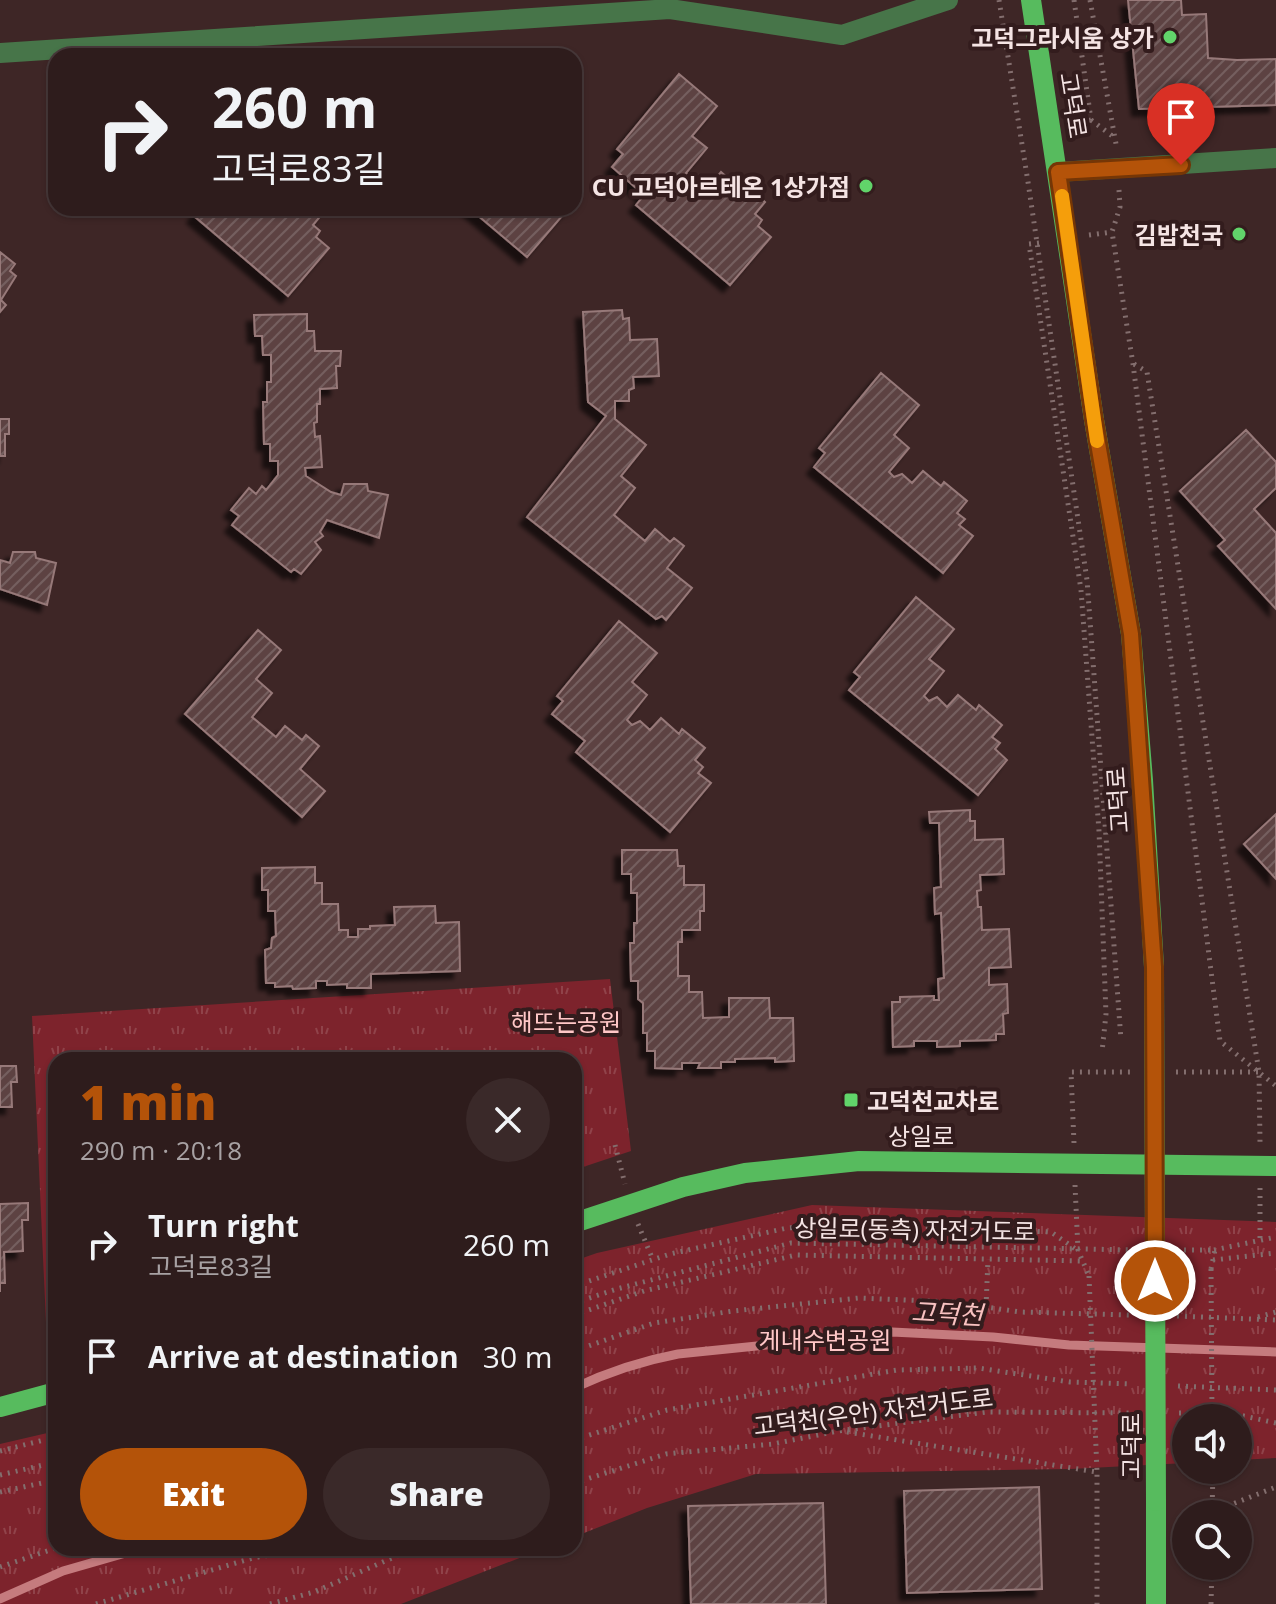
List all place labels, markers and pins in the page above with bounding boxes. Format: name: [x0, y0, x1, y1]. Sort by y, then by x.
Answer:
place label: 고덕그라시움 상가: [971, 21, 1154, 54]
marker: 고덕그라시움 상가: [1161, 28, 1179, 46]
pin: [1147, 83, 1215, 165]
place label: CU 고덕아르테온 1상가점: [592, 170, 850, 203]
marker: CU 고덕아르테온 1상가점: [857, 177, 875, 195]
place label: 김밥천국: [1135, 218, 1223, 251]
marker: 김밥천국: [1230, 225, 1248, 243]
place label: 고덕천교차로: [867, 1084, 999, 1117]
marker: 고덕천교차로: [842, 1091, 860, 1109]

